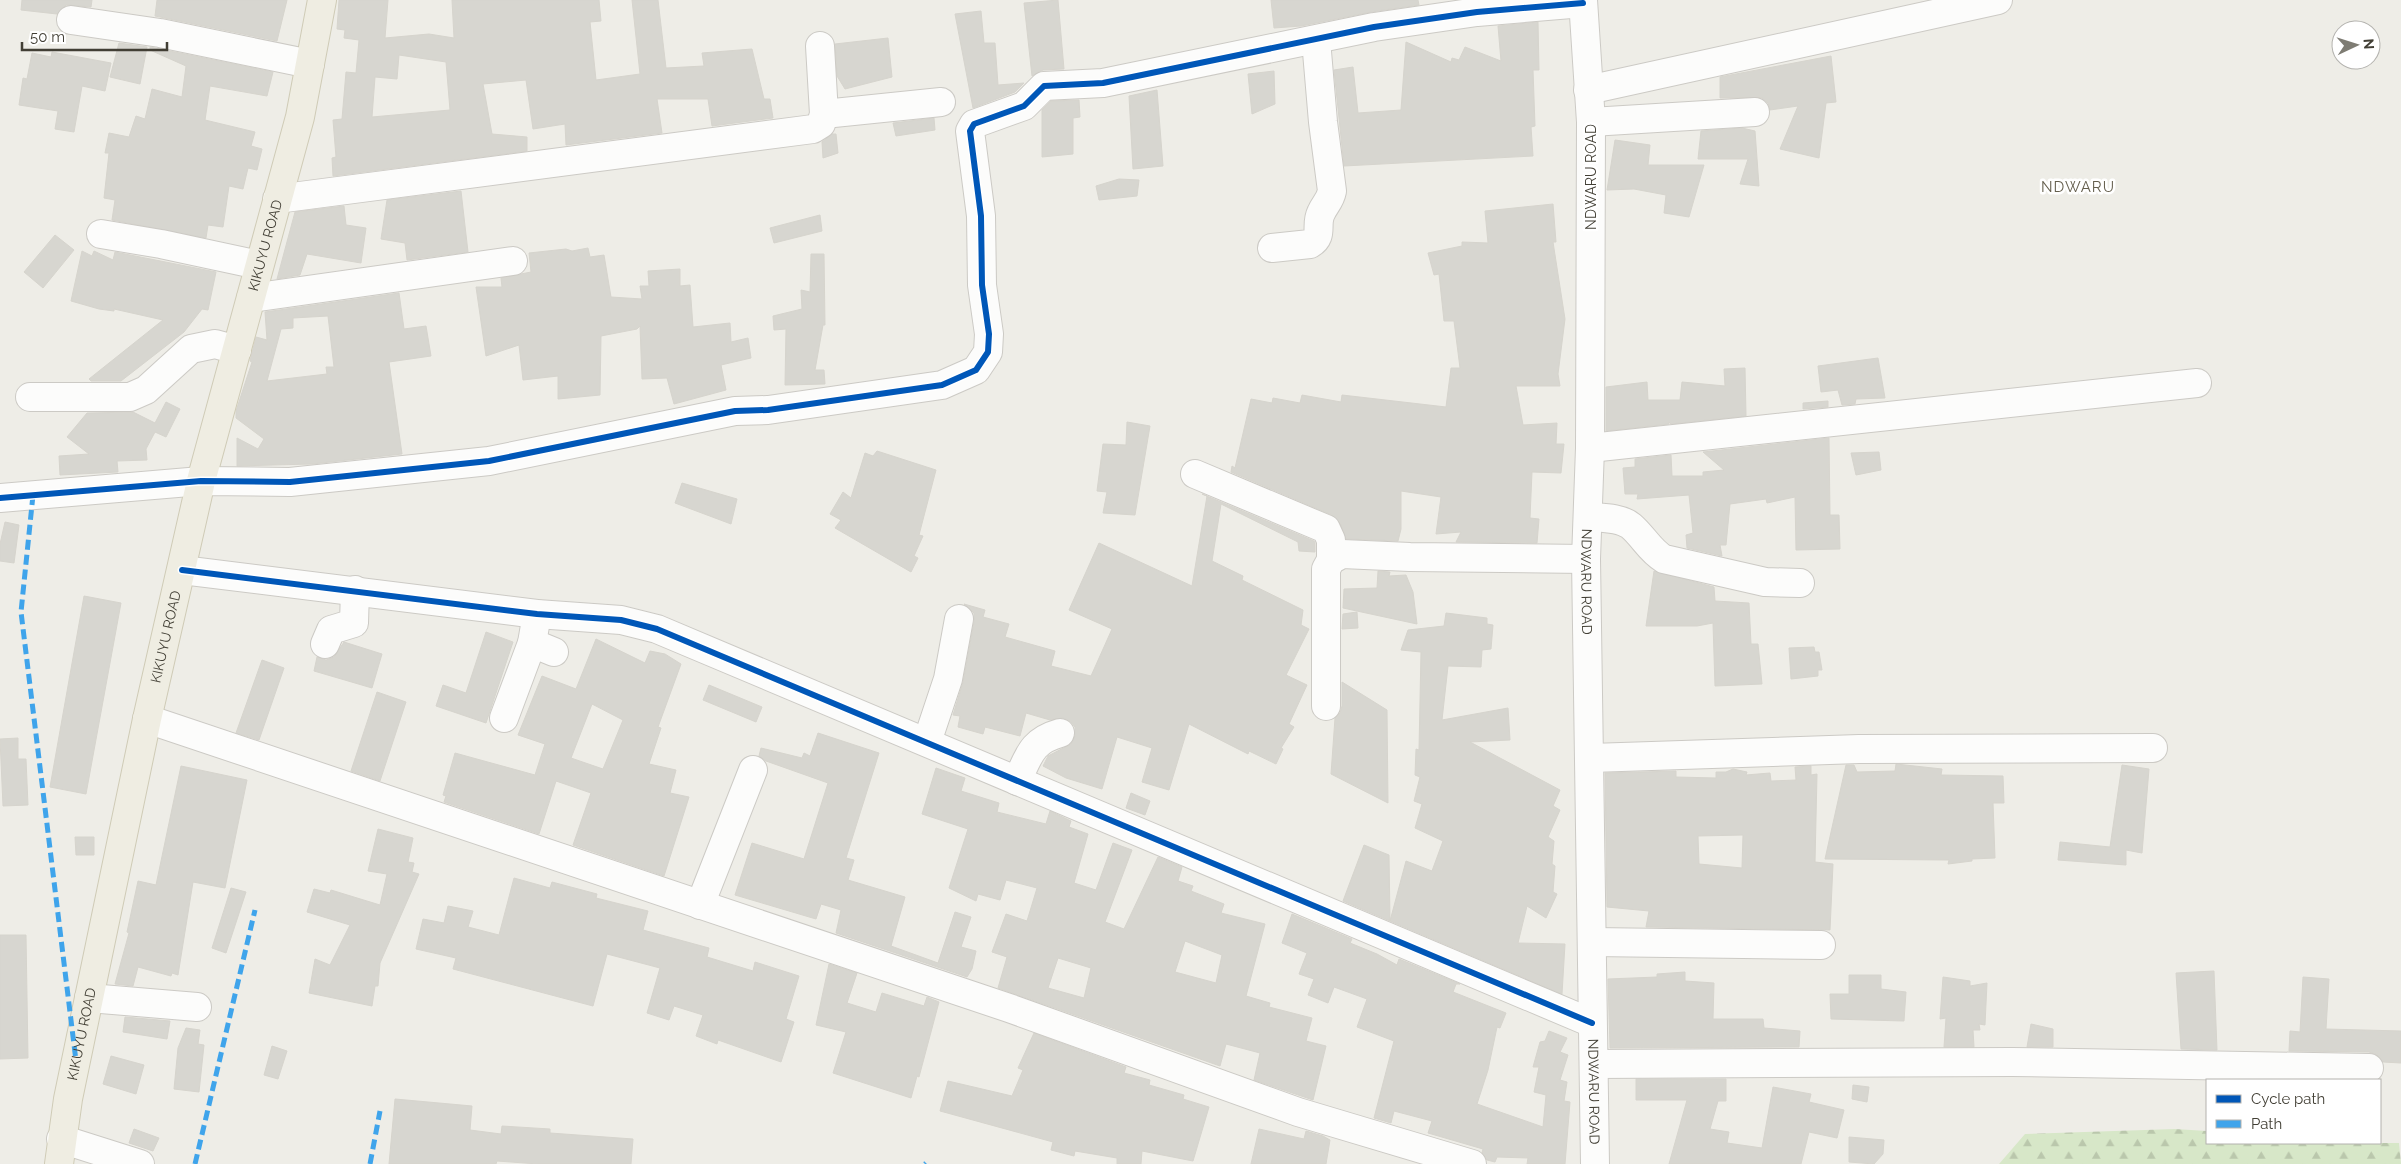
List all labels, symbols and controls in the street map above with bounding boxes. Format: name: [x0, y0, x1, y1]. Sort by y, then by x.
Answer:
scale bar: [22, 20, 168, 52]
north arrow: [2331, 20, 2381, 70]
text: 50 m: [30, 28, 65, 46]
text: N: [2361, 38, 2377, 50]
street label: NDWARU ROAD: [1583, 124, 1599, 230]
district label: NDWARU: [2041, 178, 2115, 196]
street label: KIKUYU ROAD: [245, 198, 285, 293]
street label: NDWARU ROAD: [1578, 528, 1595, 635]
street label: KIKUYU ROAD: [147, 589, 184, 685]
street label: KIKUYU ROAD: [64, 986, 99, 1082]
street label: NDWARU ROAD: [1585, 1039, 1603, 1145]
legend: [2206, 1079, 2381, 1144]
text: Cycle path: [2251, 1090, 2325, 1108]
text: Path: [2251, 1115, 2282, 1133]

